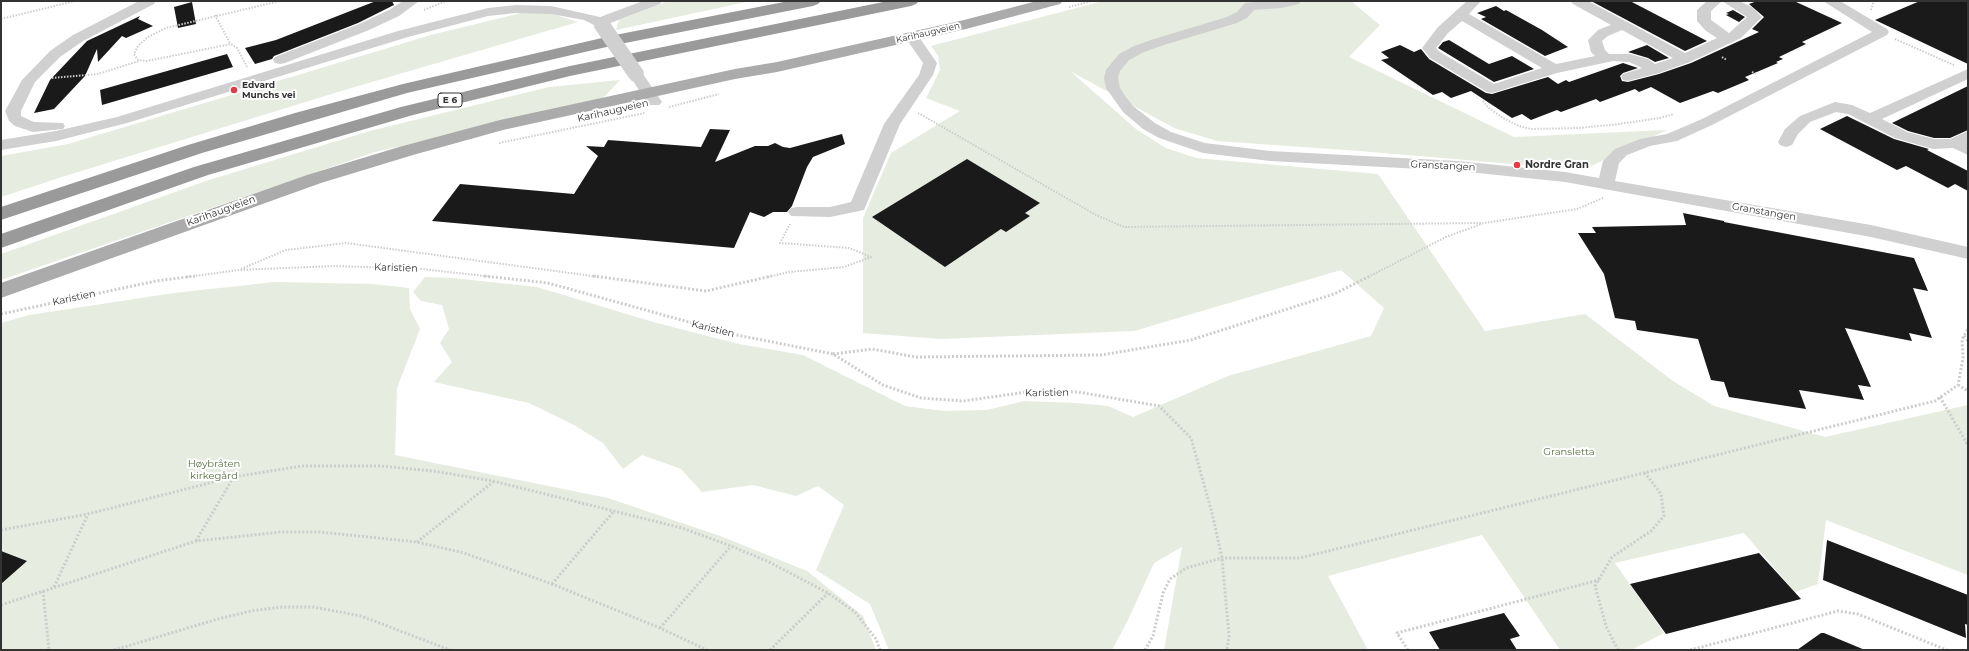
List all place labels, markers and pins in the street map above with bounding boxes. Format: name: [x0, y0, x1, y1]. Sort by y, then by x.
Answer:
place label: Edvard Munchs vei: [242, 80, 295, 101]
marker: Edvard Munchs vei: [229, 85, 239, 95]
place label: Nordre Gran: [1525, 159, 1589, 171]
marker: Nordre Gran: [1512, 160, 1522, 170]

